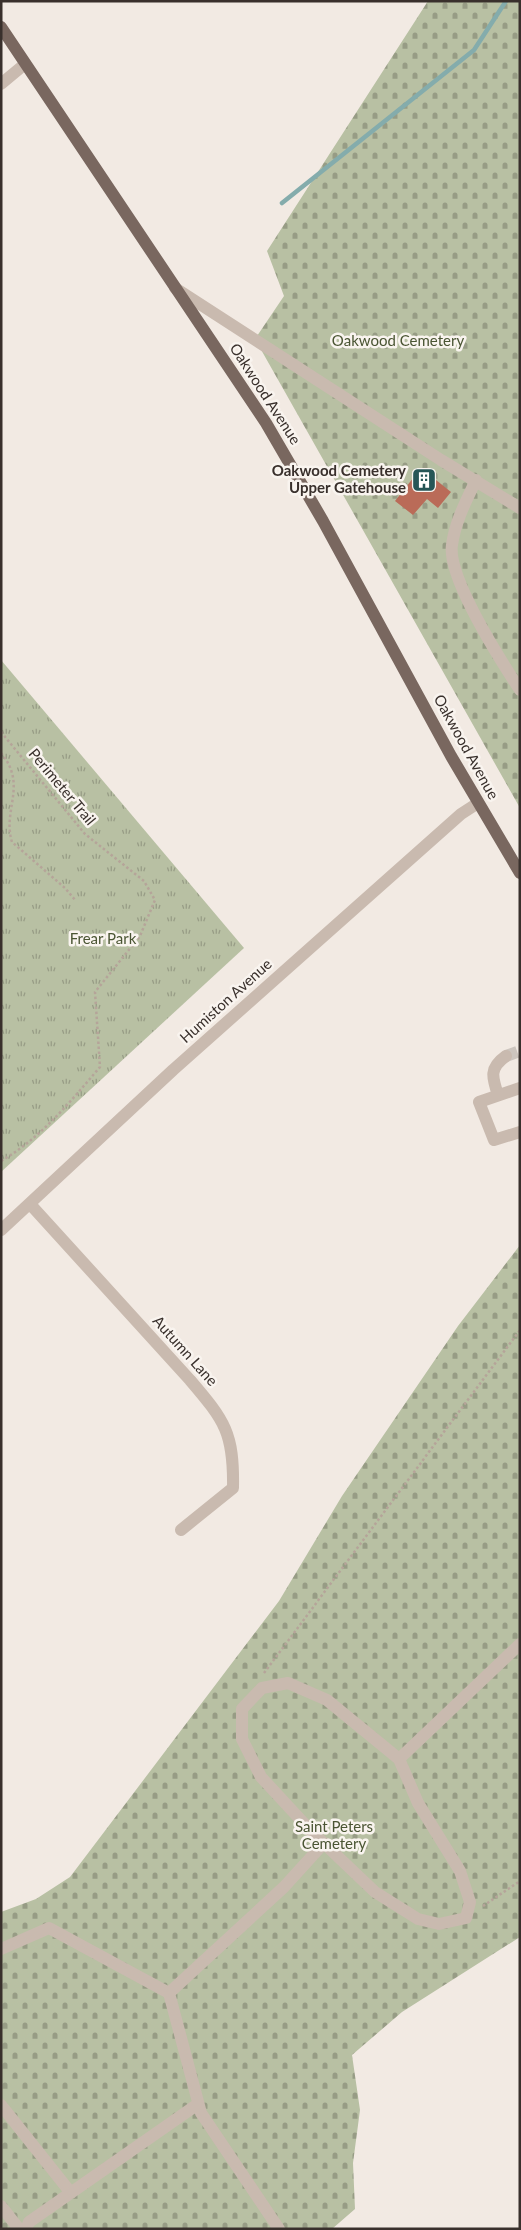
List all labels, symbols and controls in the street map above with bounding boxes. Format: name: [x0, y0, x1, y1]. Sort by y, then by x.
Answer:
park label: Oakwood Cemetery: [332, 331, 464, 349]
street label: Oakwood Avenue: [226, 339, 305, 447]
place label: Oakwood Cemetery Upper Gatehouse: [272, 461, 406, 496]
building icon: Oakwood Cemetery Upper Gatehouse: [411, 467, 437, 493]
street label: Oakwood Avenue: [431, 691, 503, 802]
street label: Perimeter Trail: [25, 744, 100, 828]
park label: Frear Park: [70, 929, 137, 947]
street label: Humiston Avenue: [176, 954, 275, 1046]
street label: Autumn Lane: [150, 1312, 222, 1389]
park label: Saint Peters Cemetery: [295, 1817, 373, 1852]

